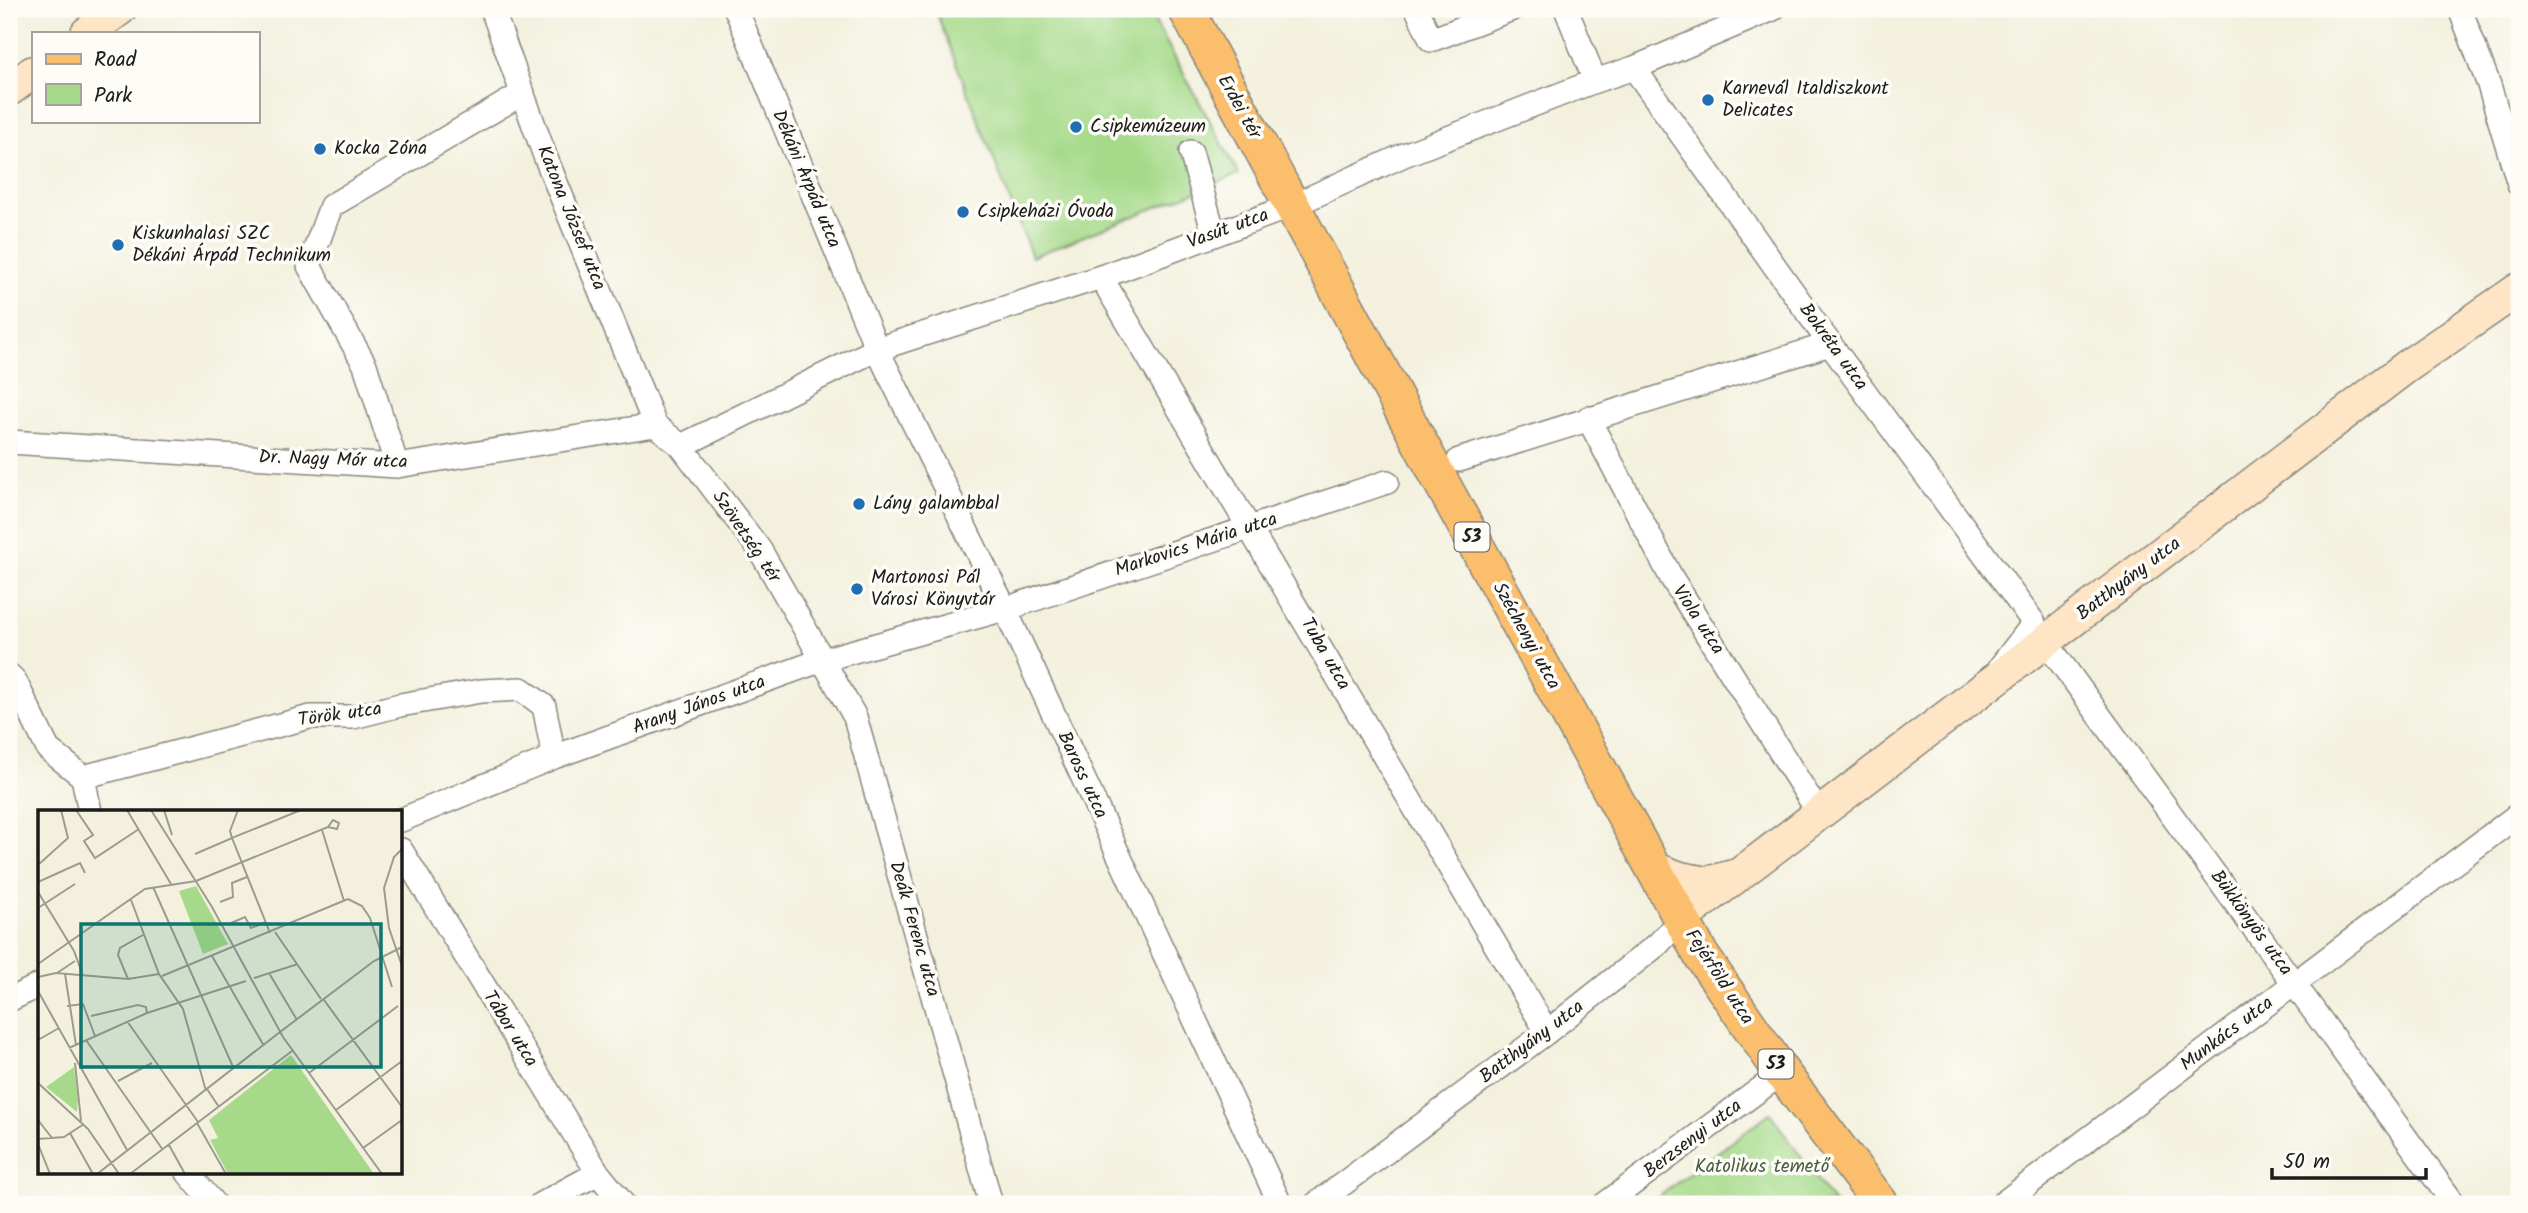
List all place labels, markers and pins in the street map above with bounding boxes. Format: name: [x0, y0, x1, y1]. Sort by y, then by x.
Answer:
place label: Karnevál Italdiszkont Delicates: [1722, 74, 1889, 126]
marker: Karnevál Italdiszkont Delicates: [1700, 92, 1716, 108]
place label: Csipkemúzeum: [1090, 112, 1206, 142]
marker: Csipkemúzeum: [1068, 119, 1084, 135]
place label: Kocka Zóna: [334, 134, 427, 164]
marker: Kocka Zóna: [312, 141, 328, 157]
place label: Csipkeházi Óvoda: [977, 197, 1114, 227]
marker: Csipkeházi Óvoda: [955, 204, 971, 220]
place label: Kiskunhalasi SZC Dékáni Árpád Technikum: [132, 219, 331, 271]
marker: Kiskunhalasi SZC Dékáni Árpád Technikum: [110, 237, 126, 253]
place label: Lány galambbal: [873, 489, 999, 519]
marker: Lány galambbal: [851, 496, 867, 512]
place label: Martonosi Pál Városi Könyvtár: [871, 563, 996, 615]
marker: Martonosi Pál Városi Könyvtár: [849, 581, 865, 597]

